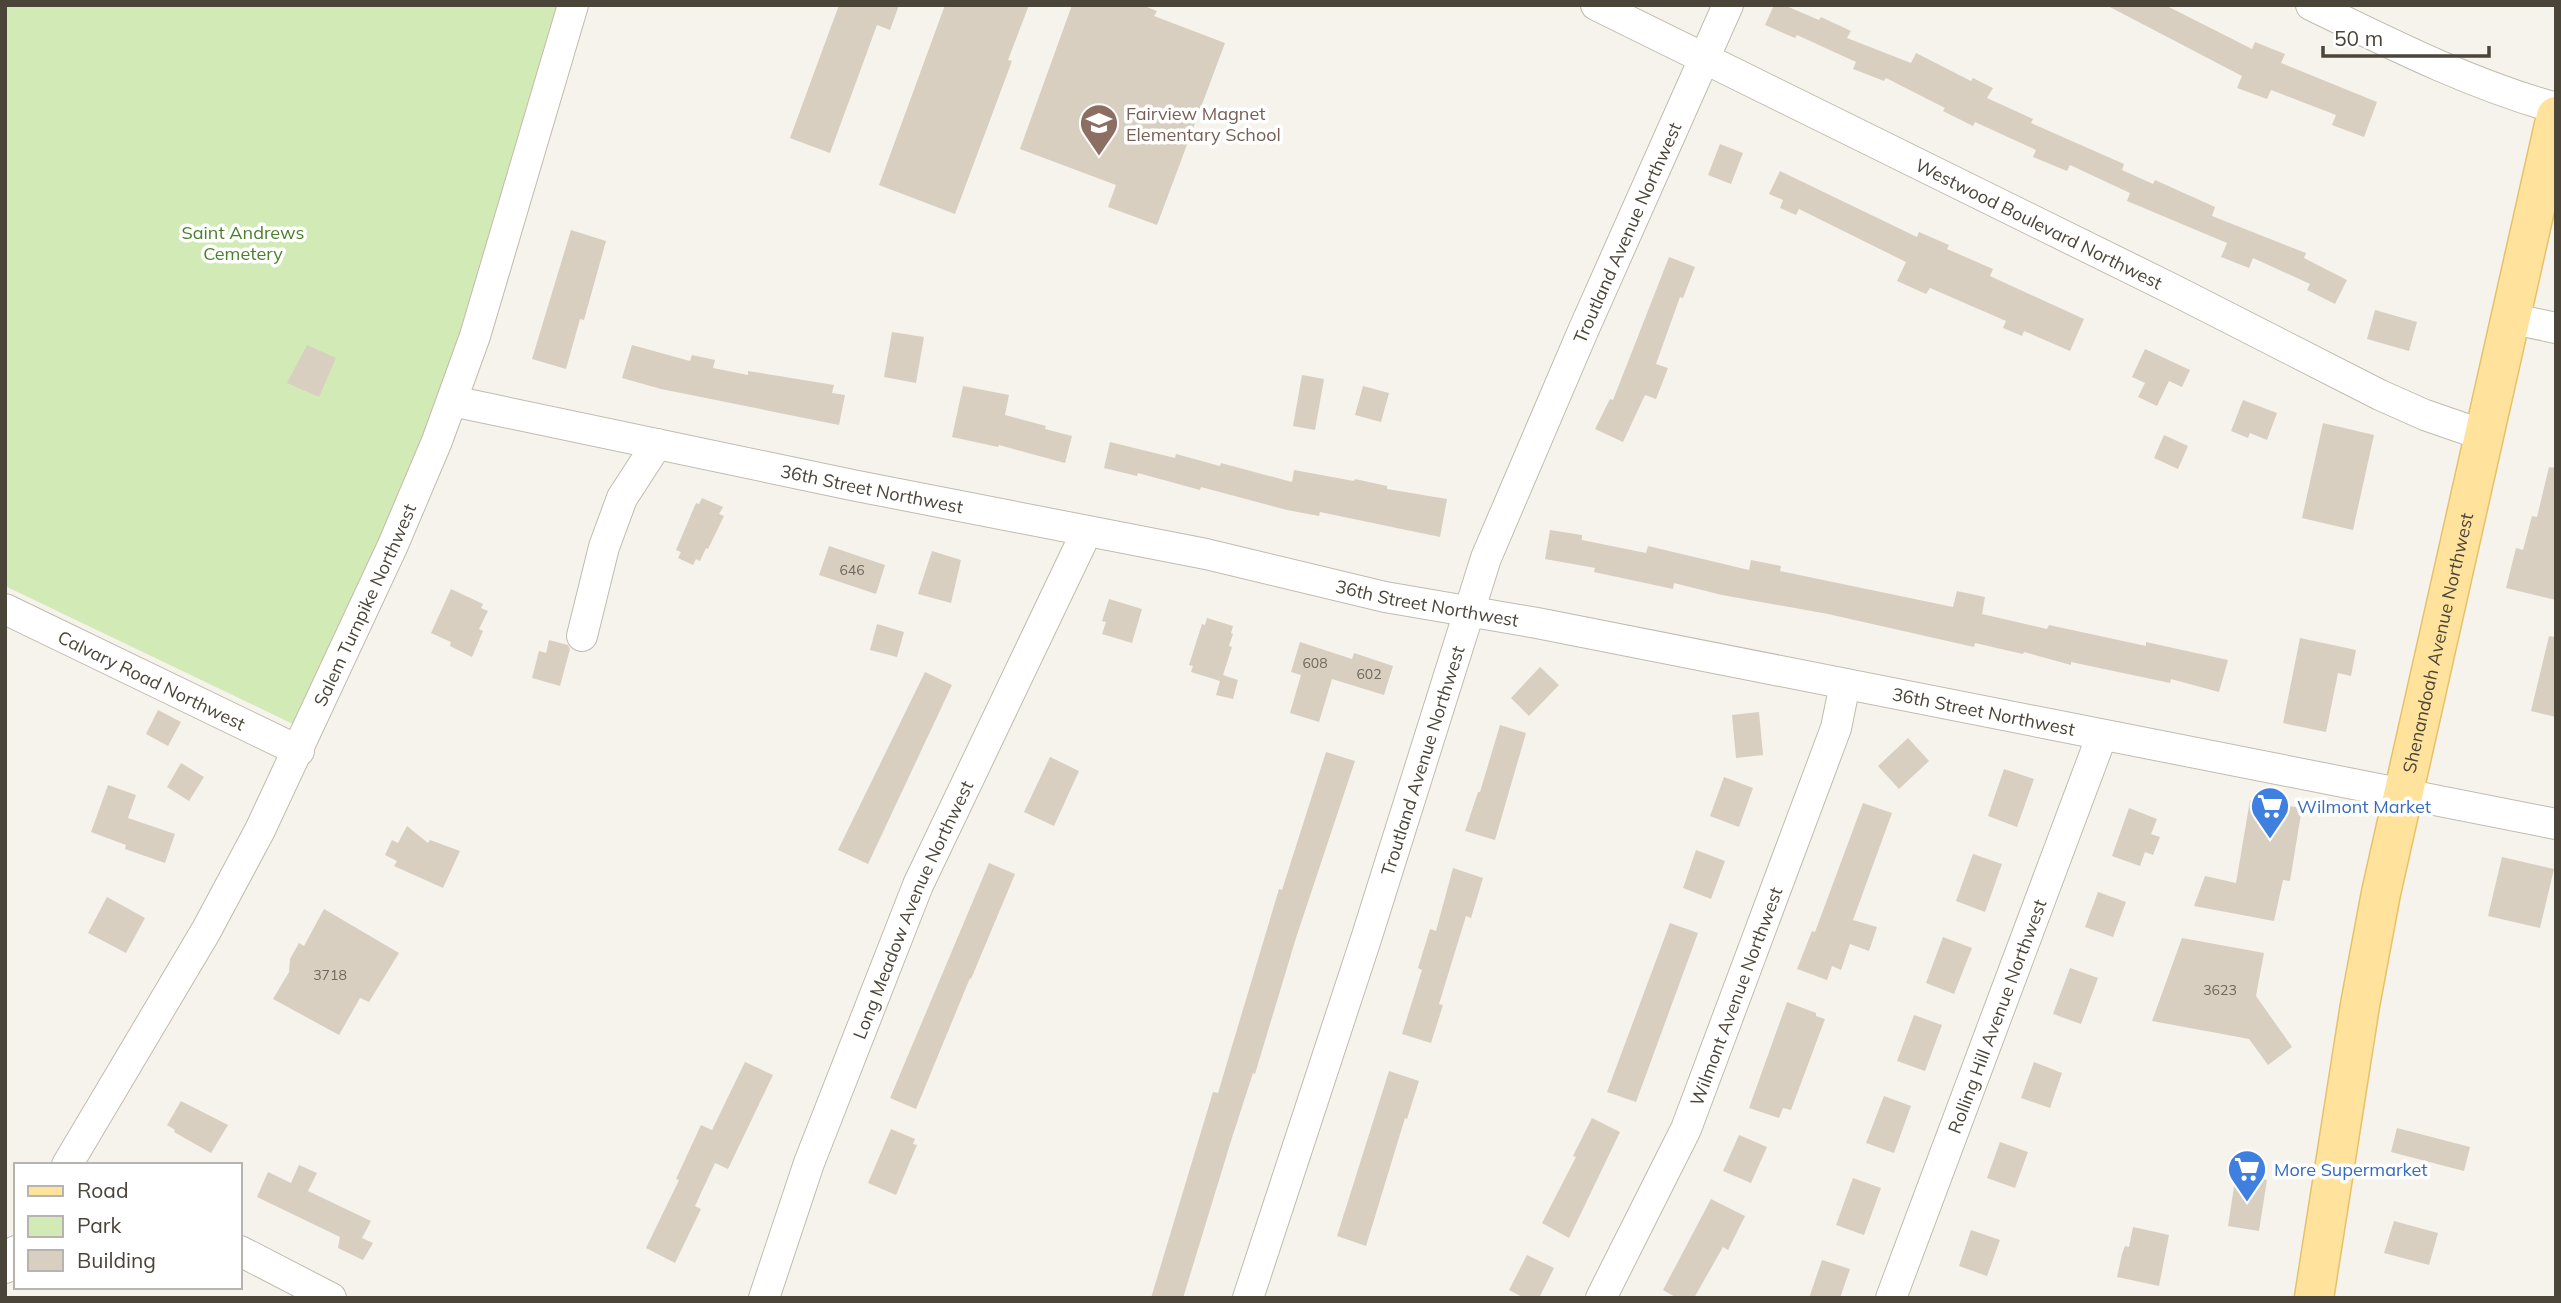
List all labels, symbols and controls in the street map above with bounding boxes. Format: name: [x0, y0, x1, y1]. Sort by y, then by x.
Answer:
scale bar: [2323, 14, 2489, 58]
text: 50 m: [2334, 25, 2383, 51]
school or university icon: Fairview Magnet Elementary School: [1078, 102, 1120, 157]
place label: Fairview Magnet Elementary School: [1126, 102, 1281, 146]
street label: Troutland Avenue Northwest: [1568, 118, 1686, 347]
street label: Westwood Boulevard Northwest: [1912, 153, 2166, 294]
park label: Saint Andrews Cemetery: [182, 221, 305, 265]
street label: 36th Street Northwest: [779, 459, 965, 518]
street label: Salem Turnpike Northwest: [308, 500, 421, 710]
street label: Shenandoah Avenue Northwest: [2397, 510, 2478, 775]
house number: 646: [839, 561, 865, 579]
street label: 36th Street Northwest: [1333, 574, 1520, 631]
street label: Calvary Road Northwest: [54, 625, 249, 735]
street label: Troutland Avenue Northwest: [1375, 643, 1469, 878]
house number: 608: [1302, 654, 1328, 672]
house number: 602: [1356, 665, 1382, 683]
street label: 36th Street Northwest: [1890, 682, 2077, 740]
street label: Long Meadow Avenue Northwest: [847, 777, 978, 1042]
supermarket icon: Wilmont Market: [2249, 785, 2291, 840]
place label: Wilmont Market: [2297, 795, 2431, 818]
street label: Wilmont Avenue Northwest: [1684, 884, 1787, 1109]
street label: Rolling Hill Avenue Northwest: [1942, 896, 2051, 1136]
house number: 3718: [313, 966, 347, 984]
house number: 3623: [2203, 981, 2237, 999]
supermarket icon: More Supermarket: [2226, 1148, 2268, 1203]
place label: More Supermarket: [2274, 1158, 2428, 1181]
legend: [14, 1163, 242, 1289]
text: Road: [77, 1177, 128, 1203]
text: Park: [77, 1212, 121, 1238]
text: Building: [77, 1247, 156, 1273]

